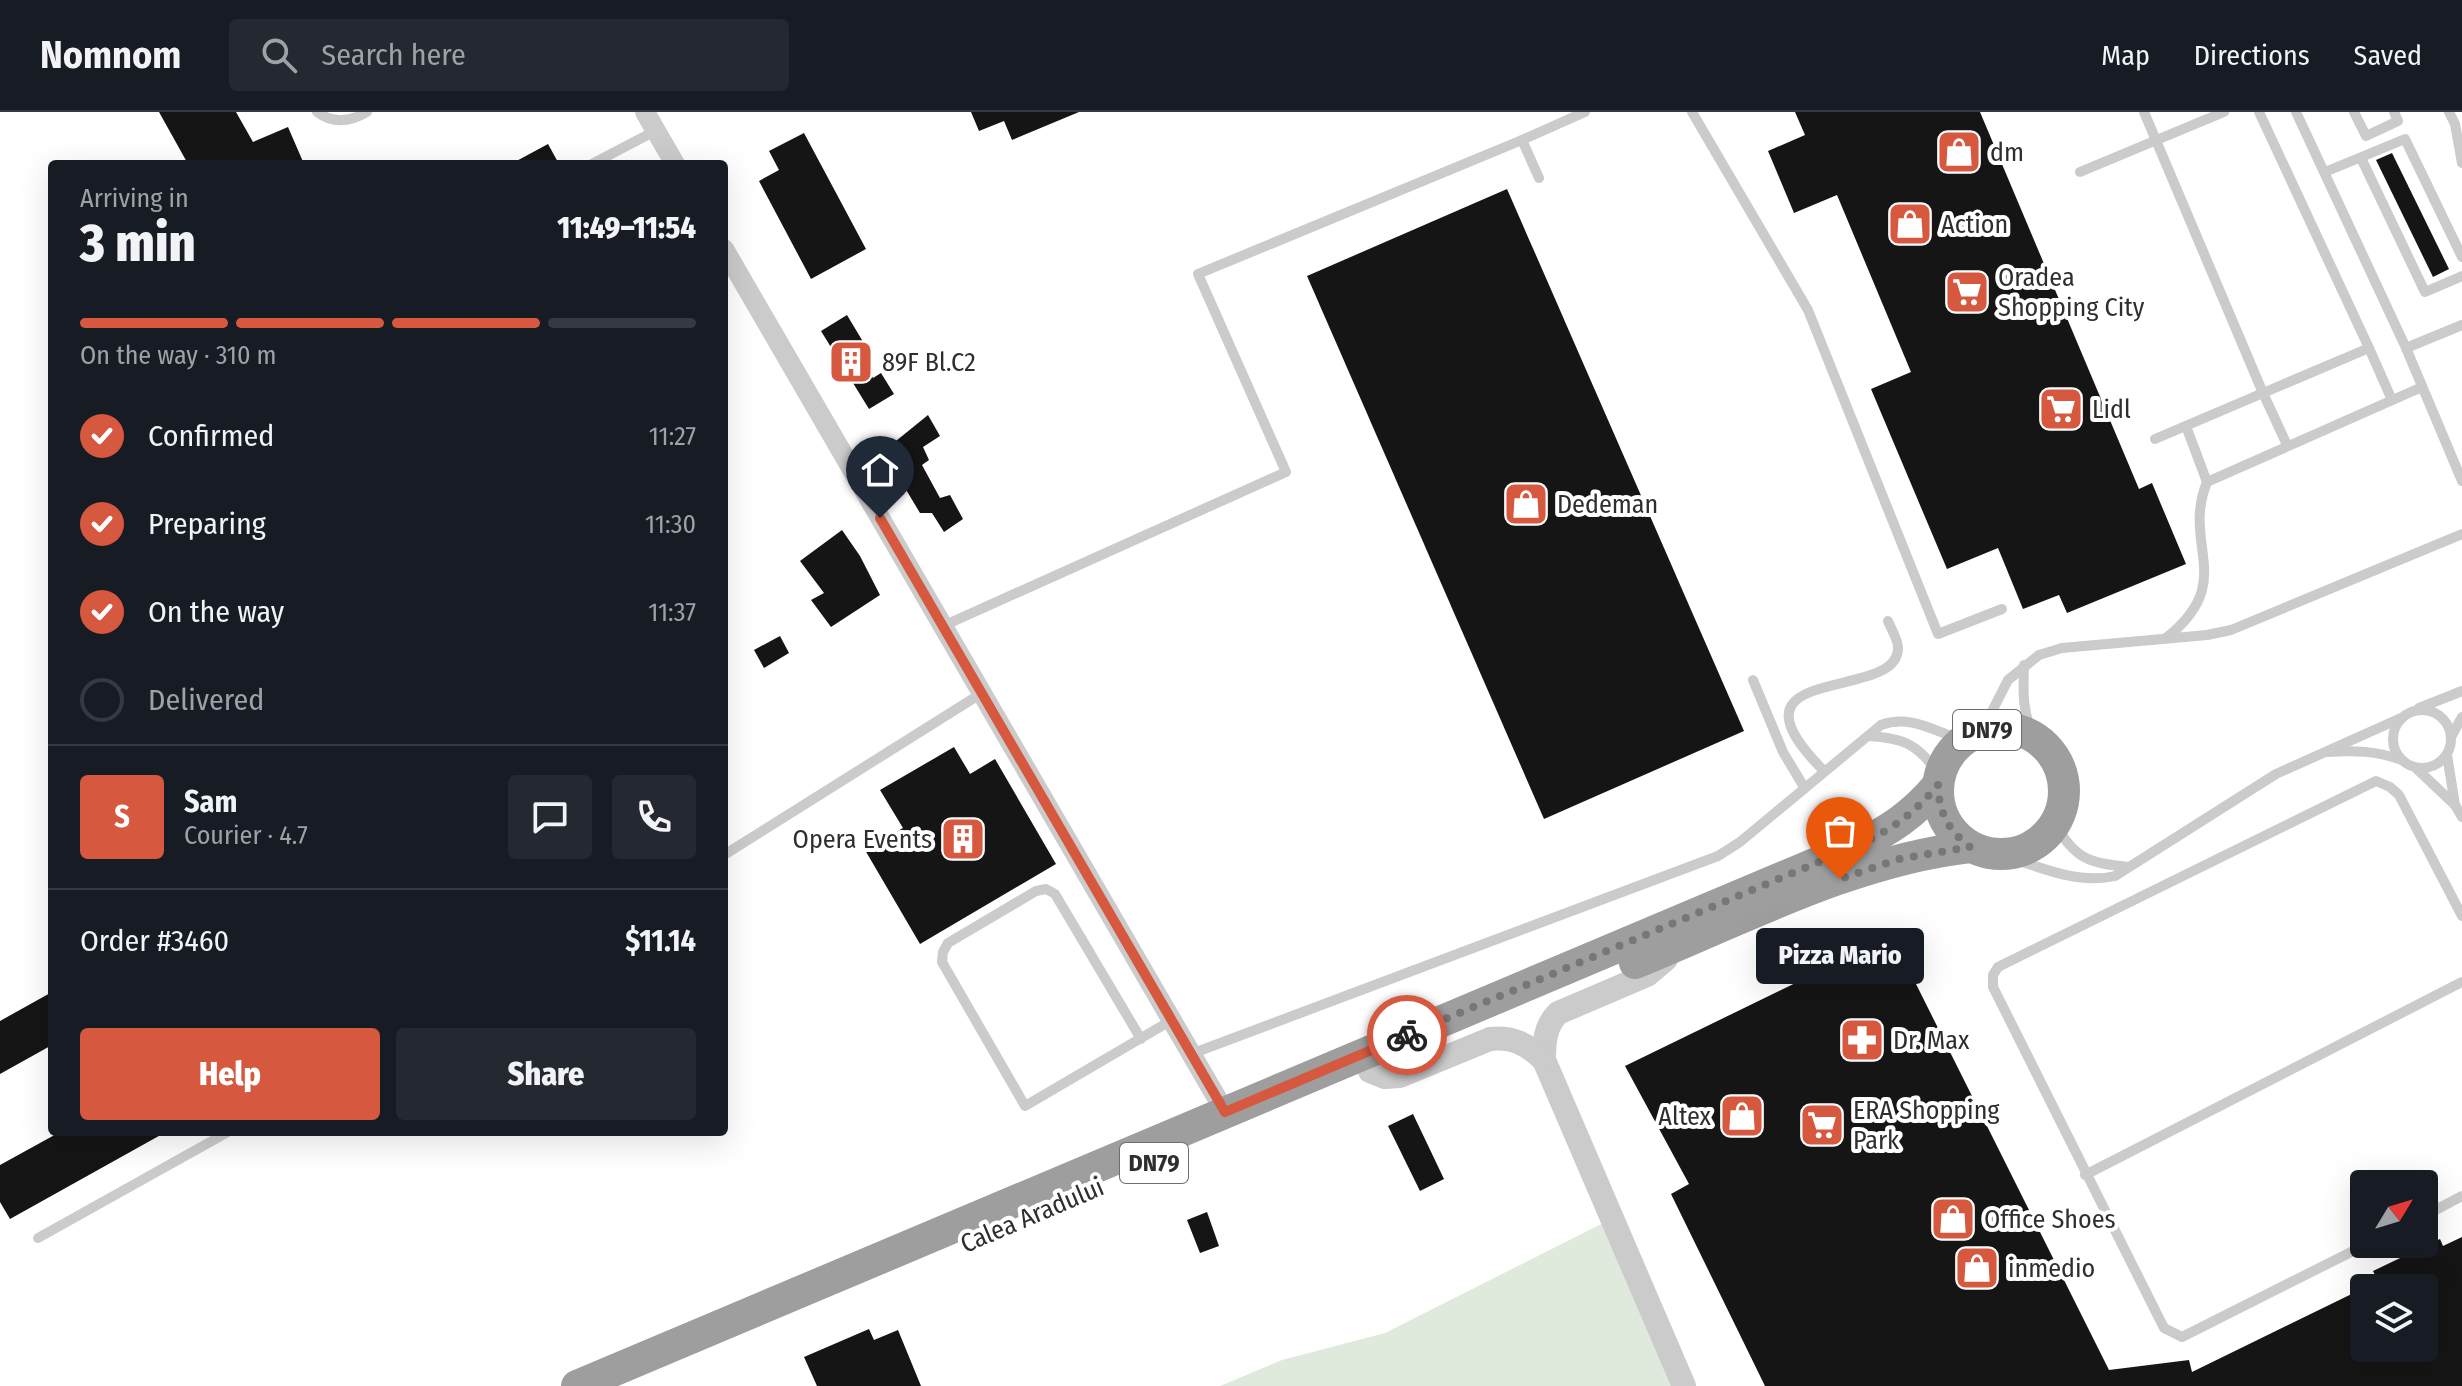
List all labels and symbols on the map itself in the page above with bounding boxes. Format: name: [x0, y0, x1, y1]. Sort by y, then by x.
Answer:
shop icon: dm: [1935, 128, 1983, 176]
place label: dm: [1990, 137, 2024, 168]
shop icon: Action: [1886, 200, 1934, 248]
place label: Action: [1941, 209, 2008, 240]
place label: Oradea Shopping City: [1998, 262, 2145, 323]
supermarket icon: Oradea Shopping City: [1943, 268, 1991, 316]
building icon: 89F Bl.C2: [827, 338, 875, 386]
place label: 89F Bl.C2: [882, 347, 976, 378]
supermarket icon: Lidl: [2037, 385, 2085, 433]
place label: Lidl: [2092, 394, 2131, 425]
pin: [846, 436, 914, 518]
shop icon: Dedeman: [1502, 480, 1550, 528]
place label: Dedeman: [1557, 489, 1658, 520]
road number: DN79: [1953, 710, 2021, 750]
pin: [1806, 797, 1874, 879]
building icon: Opera Events: [939, 815, 987, 863]
place label: Opera Events: [793, 824, 932, 855]
callout: Pizza Mario: [1756, 927, 1924, 983]
courier: [1367, 995, 1447, 1075]
pharmacy icon: Dr. Max: [1838, 1016, 1886, 1064]
place label: Dr. Max: [1893, 1025, 1970, 1056]
shop icon: Altex: [1718, 1092, 1766, 1140]
place label: ERA Shopping Park: [1853, 1095, 2000, 1156]
place label: Altex: [1658, 1101, 1712, 1132]
supermarket icon: ERA Shopping Park: [1798, 1101, 1846, 1149]
road number: DN79: [1120, 1143, 1188, 1183]
north arrow: [2350, 1170, 2438, 1258]
street label: Calea Aradului: [956, 1171, 1109, 1260]
shop icon: Office Shoes: [1929, 1195, 1977, 1243]
place label: Office Shoes: [1984, 1204, 2116, 1235]
shop icon: inmedio: [1953, 1244, 2001, 1292]
place label: inmedio: [2008, 1253, 2095, 1284]

